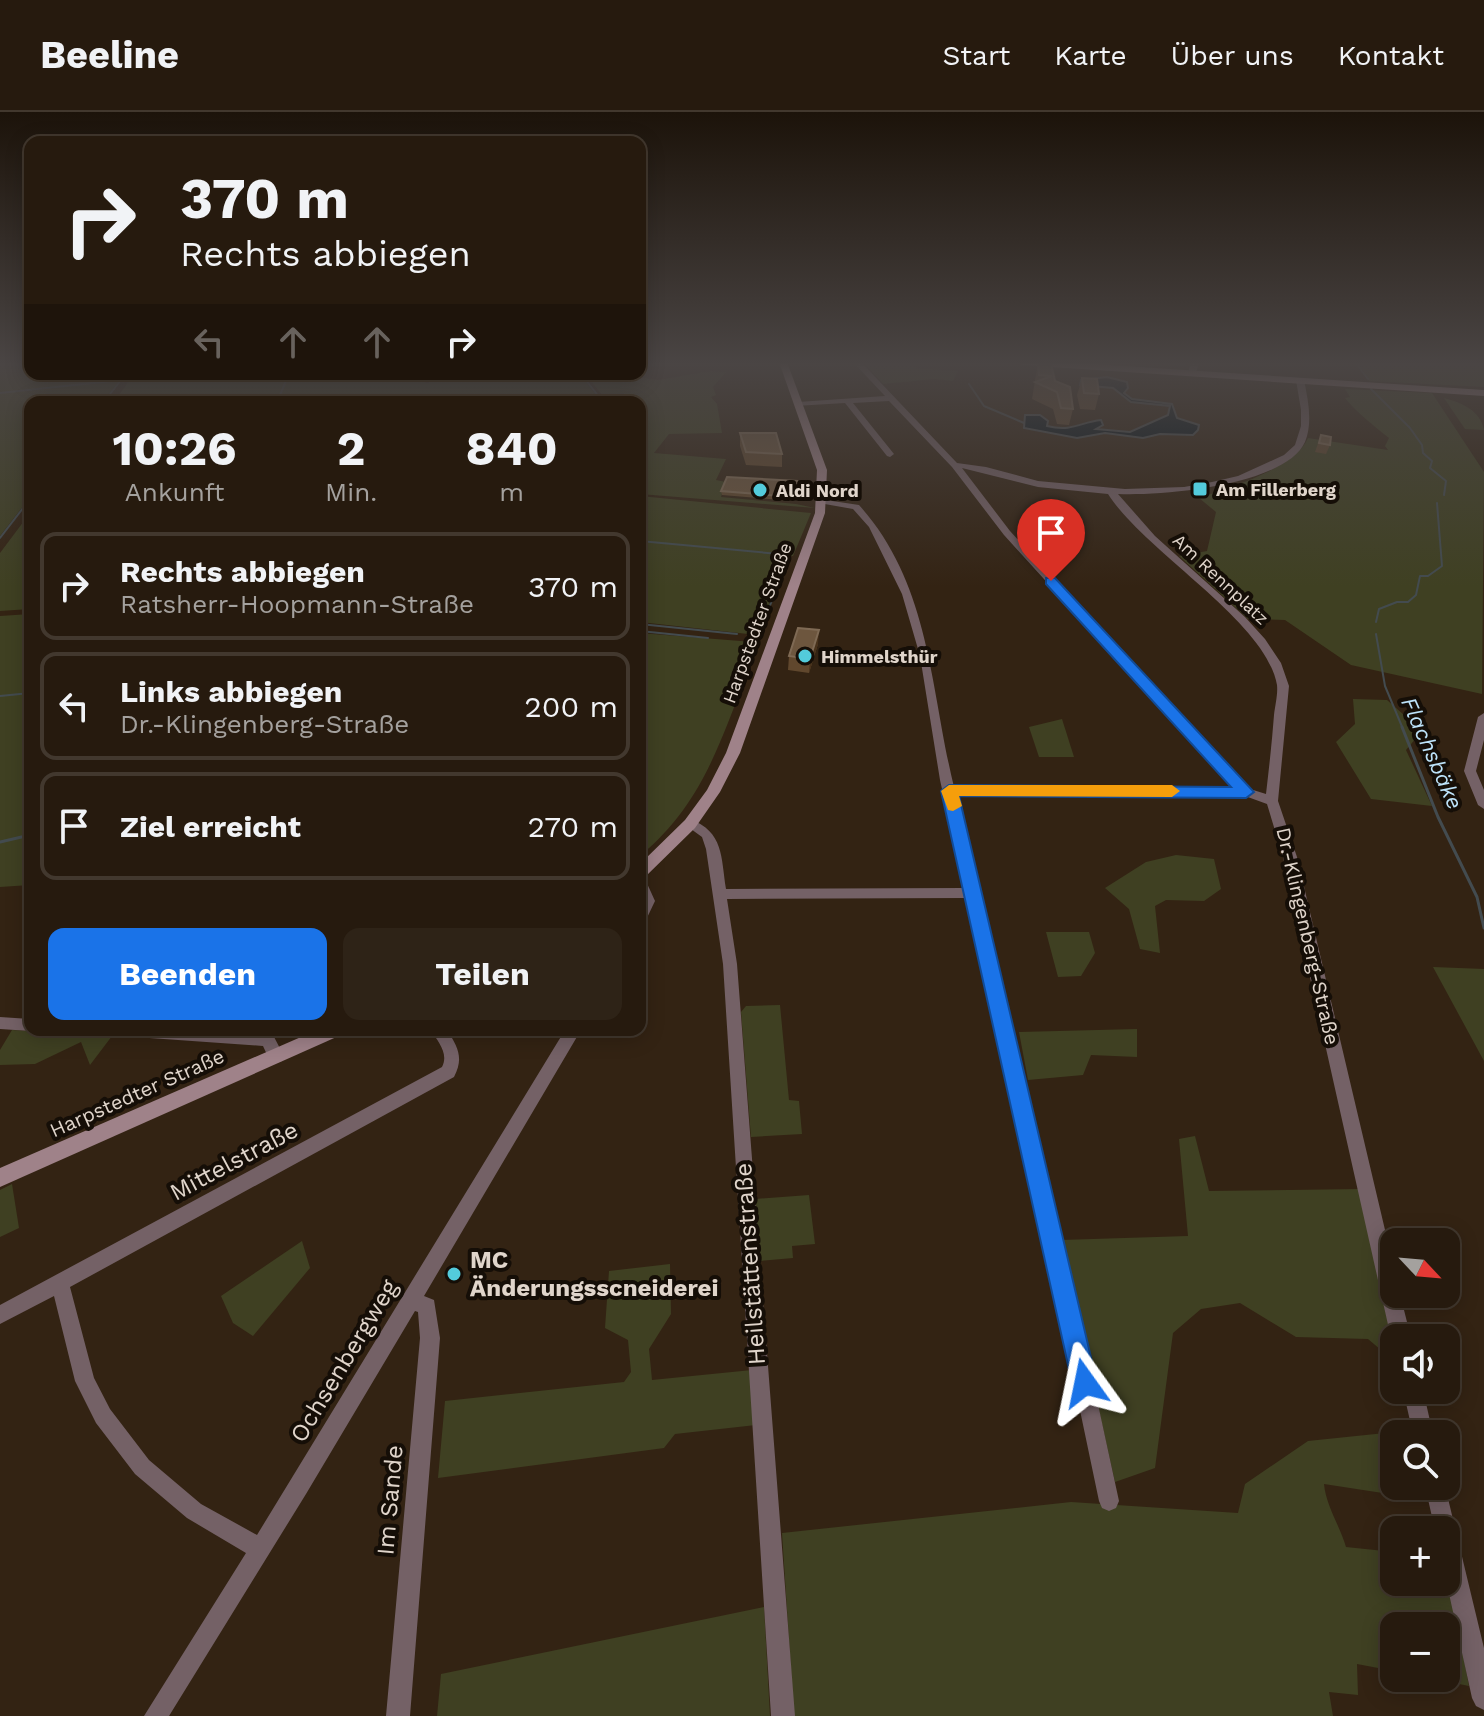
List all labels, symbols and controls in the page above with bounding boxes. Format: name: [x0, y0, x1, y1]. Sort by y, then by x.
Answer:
text: Beeline: [40, 33, 179, 77]
text: Start: [942, 39, 1010, 72]
text: Karte: [1054, 39, 1127, 72]
text: Über uns: [1171, 39, 1294, 72]
text: Kontakt: [1338, 39, 1444, 72]
text: 370 m: [180, 166, 349, 232]
icon: right: [48, 168, 152, 272]
text: Rechts abbiegen: [180, 233, 471, 275]
icon: left: [187, 320, 231, 364]
icon: ahead: [271, 320, 315, 364]
icon: ahead: [355, 320, 399, 364]
icon: right: [439, 320, 483, 364]
text: 10:26: [112, 420, 237, 477]
text: 2: [337, 420, 365, 477]
text: 840: [466, 420, 558, 477]
text: Ankunft: [125, 477, 224, 507]
text: Min.: [325, 477, 377, 507]
text: m: [499, 477, 524, 507]
place label: Am Fillerberg: [1216, 479, 1337, 500]
place label: Aldi Nord: [776, 480, 859, 501]
marker: Am Fillerberg: [1191, 480, 1209, 498]
marker: Aldi Nord: [751, 481, 769, 499]
pin: [1017, 499, 1085, 581]
icon: arrive: [1029, 511, 1073, 555]
street label: Am Rennplatz: [1169, 529, 1273, 629]
street label: Harpstedter Straße: [718, 540, 796, 706]
text: Rechts abbiegen: [120, 554, 365, 589]
icon: right: [52, 564, 96, 608]
text: 370 m: [528, 569, 618, 604]
text: Ratsherr-Hoopmann-Straße: [120, 589, 474, 619]
place label: Himmelsthür: [821, 646, 938, 667]
marker: Himmelsthür: [796, 647, 814, 665]
text: Links abbiegen: [120, 674, 342, 709]
icon: left: [52, 684, 96, 728]
text: 200 m: [524, 689, 618, 724]
water label: Flachsbäke: [1396, 693, 1468, 813]
text: Dr.-Klingenberg-Straße: [120, 709, 409, 739]
icon: arrive: [52, 804, 96, 848]
text: Ziel erreicht: [120, 809, 301, 844]
text: 270 m: [527, 809, 618, 844]
street label: Dr.-Klingenberg-Straße: [1271, 825, 1345, 1047]
button: Beenden: [48, 928, 327, 1020]
button: Teilen: [343, 928, 622, 1020]
street label: Harpstedter Straße: [46, 1044, 228, 1142]
street label: Mittelstraße: [165, 1116, 303, 1206]
street label: Heilstättenstraße: [729, 1162, 771, 1366]
north arrow: [1380, 1228, 1460, 1308]
map controls: [1380, 1228, 1460, 1692]
place label: MC Änderungsscneiderei: [469, 1246, 718, 1302]
marker: MC Änderungsscneiderei: [445, 1265, 463, 1283]
street label: Ochsenbergweg: [284, 1275, 404, 1447]
button: sound: [1380, 1324, 1460, 1404]
position arrow: [1043, 1341, 1127, 1425]
button: search: [1380, 1420, 1460, 1500]
street label: Im Sande: [371, 1444, 409, 1556]
button: +: [1380, 1516, 1460, 1596]
button: −: [1380, 1612, 1460, 1692]

